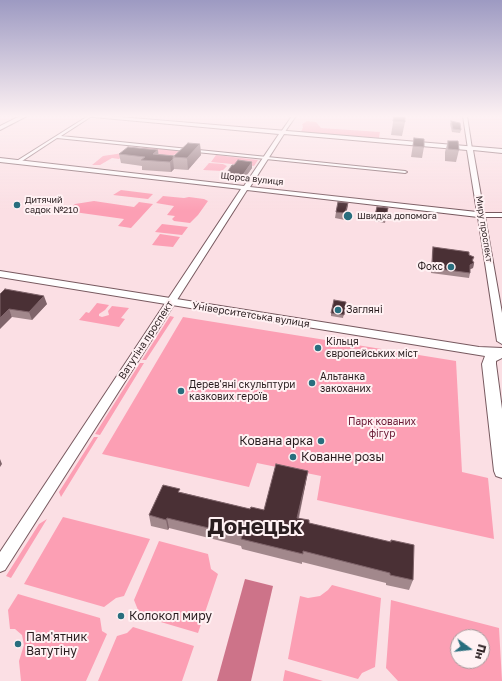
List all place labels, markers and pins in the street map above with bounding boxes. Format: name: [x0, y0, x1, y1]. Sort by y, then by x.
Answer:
place label: Дитячий садок №210: [25, 195, 78, 216]
marker: Дитячий садок №210: [12, 200, 22, 210]
marker: Швидка допомога: [342, 210, 354, 222]
place label: Швидка допомога: [357, 211, 437, 221]
place label: Фокс: [417, 261, 443, 273]
marker: Фокс: [446, 262, 456, 272]
place label: Загляні: [346, 304, 383, 316]
marker: Загляні: [333, 305, 343, 315]
place label: Кільця європейських міст: [326, 336, 418, 360]
marker: Кільця європейських міст: [313, 343, 323, 353]
place label: Альтанка закоханих: [320, 371, 371, 394]
marker: Альтанка закоханих: [307, 378, 317, 388]
place label: Дерев'яні скульптури казкових героїв: [189, 379, 295, 402]
marker: Дерев'яні скульптури казкових героїв: [176, 386, 186, 396]
place label: Кована арка: [239, 434, 313, 448]
marker: Кована арка: [316, 436, 326, 446]
place label: Кованне розы: [301, 450, 384, 464]
marker: Кованне розы: [288, 452, 298, 462]
place label: Колокол миру: [129, 609, 212, 623]
marker: Колокол миру: [116, 611, 126, 621]
place label: Пам'ятник Ватутіну: [26, 630, 87, 658]
marker: Пам'ятник Ватутіну: [13, 639, 23, 649]

